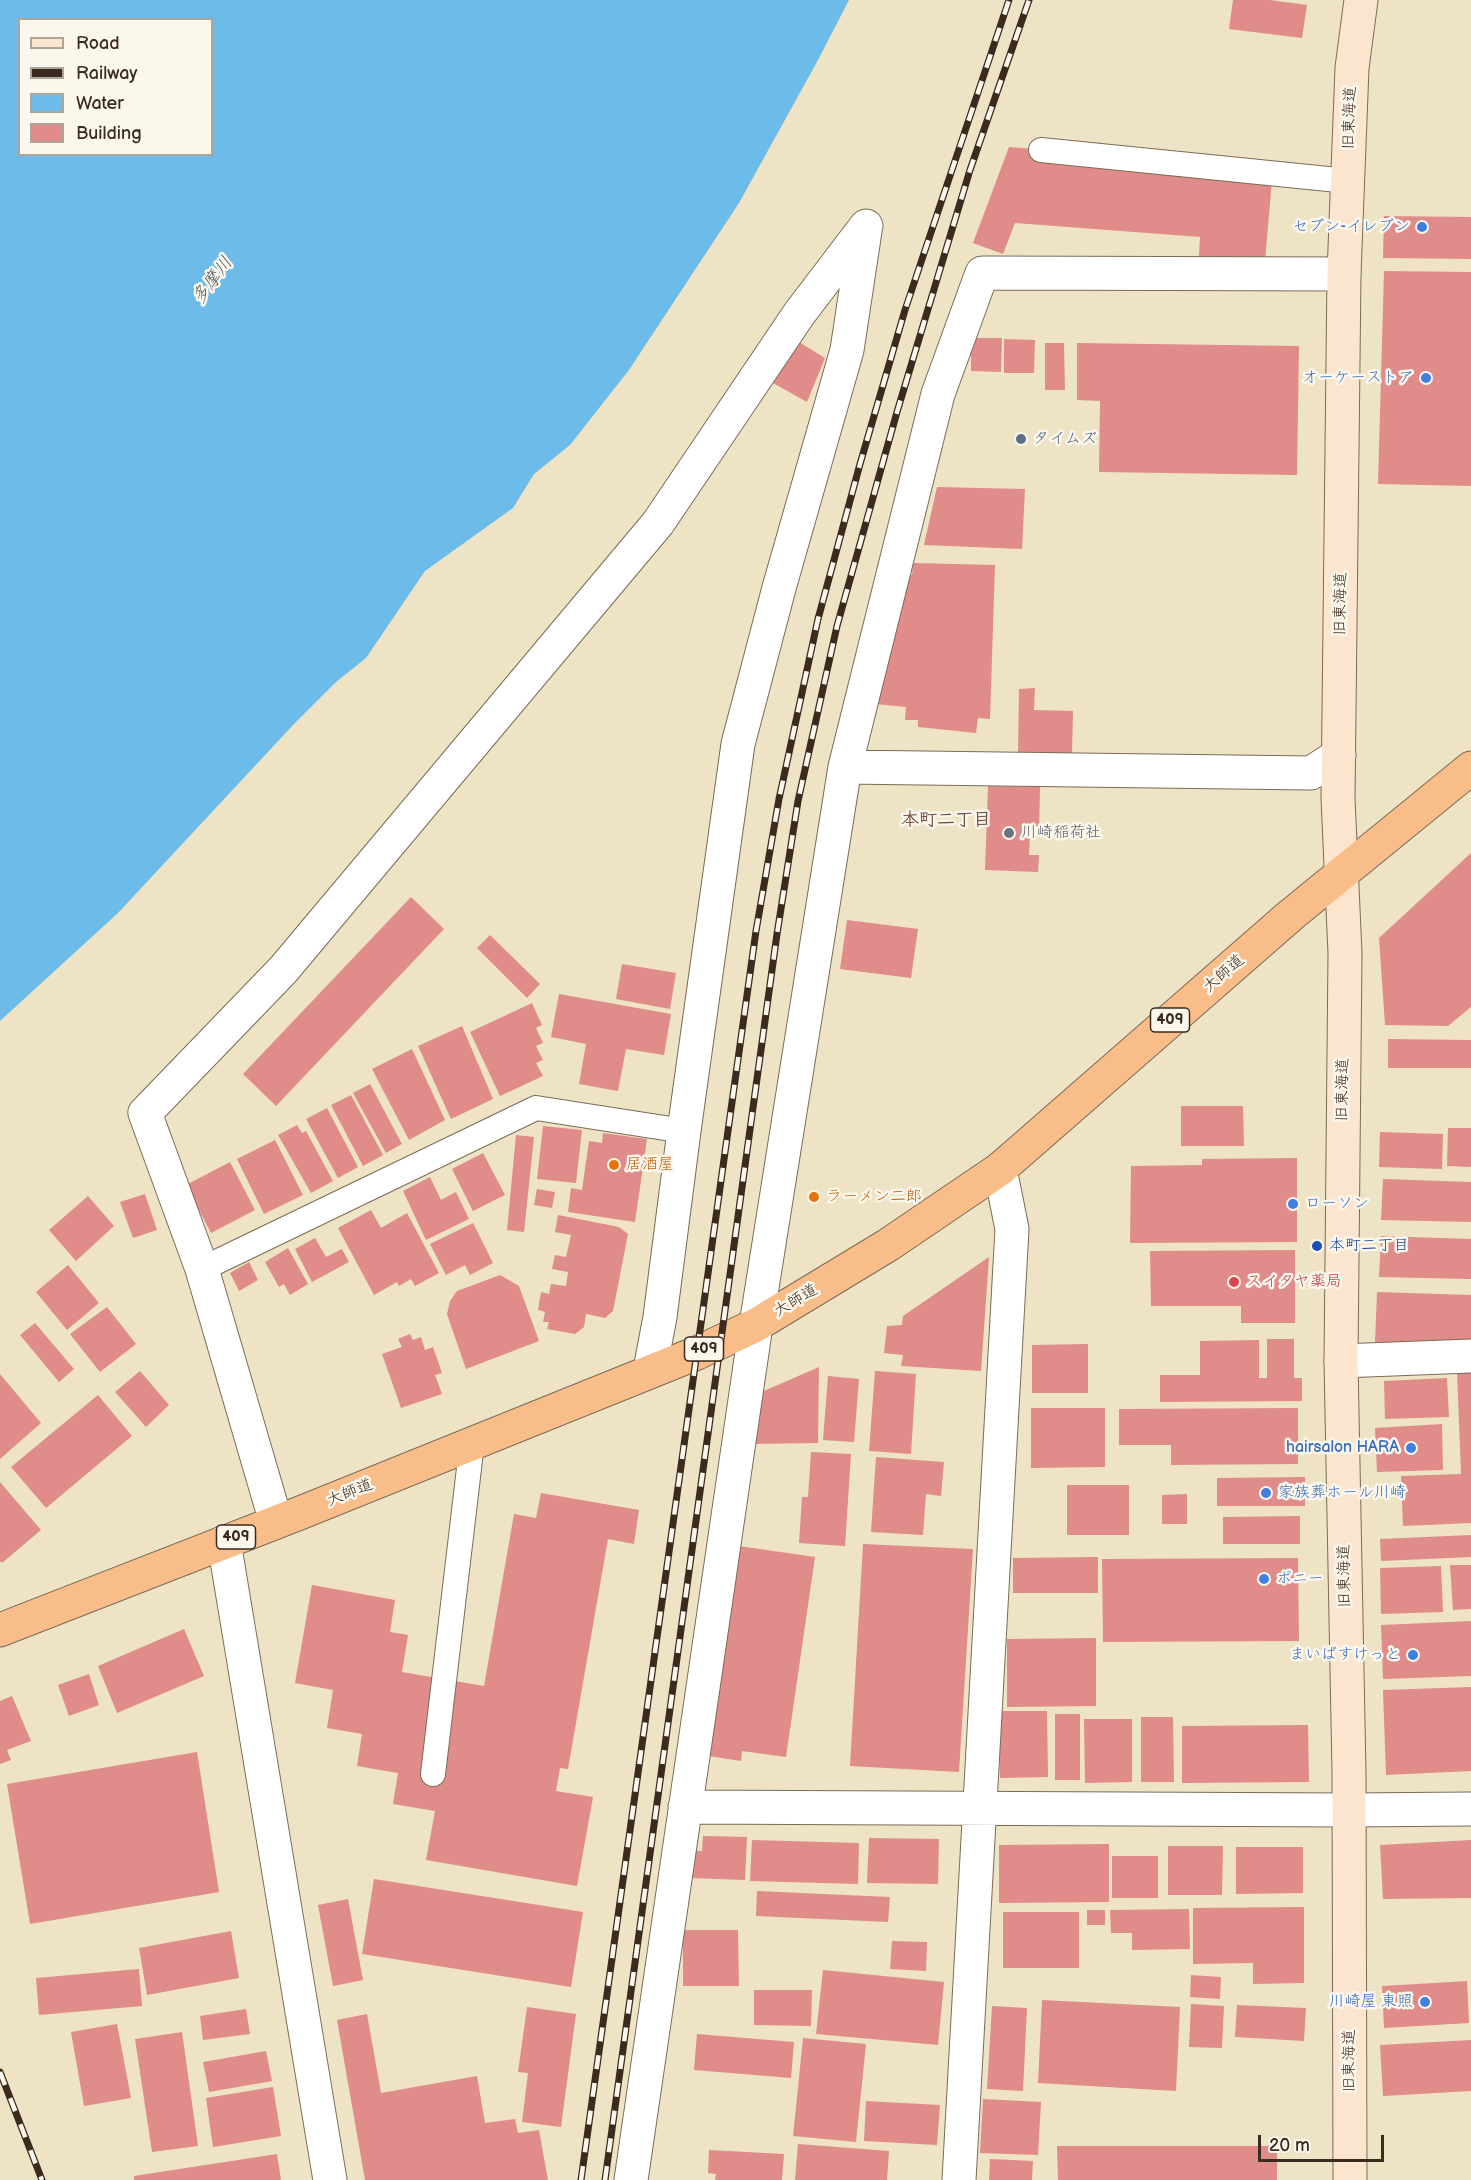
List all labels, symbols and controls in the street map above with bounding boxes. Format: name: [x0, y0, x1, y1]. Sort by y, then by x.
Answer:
legend: [18, 18, 213, 156]
text: Road: [76, 33, 120, 54]
text: Railway: [76, 63, 138, 84]
street label: 旧東海道: [1339, 86, 1361, 150]
text: Water: [76, 93, 124, 114]
text: Building: [76, 123, 142, 144]
place label: セブン-イレブン: [1292, 217, 1410, 237]
marker: セブン-イレブン: [1415, 220, 1429, 234]
water label: 多摩川: [188, 253, 238, 309]
place label: オーケーストア: [1302, 368, 1414, 388]
marker: オーケーストア: [1419, 371, 1433, 385]
place label: タイムズ: [1033, 429, 1097, 449]
marker: タイムズ: [1014, 432, 1028, 446]
street label: 旧東海道: [1331, 572, 1351, 636]
district label: 本町二丁目: [901, 809, 991, 831]
place label: 川崎稲荷社: [1021, 823, 1101, 843]
marker: 川崎稲荷社: [1002, 826, 1016, 840]
street label: 大師道: [1200, 951, 1248, 997]
road number: 409: [1150, 1008, 1190, 1032]
street label: 旧東海道: [1333, 1058, 1353, 1122]
place label: 居酒屋: [626, 1155, 674, 1175]
marker: 居酒屋: [607, 1158, 621, 1172]
place label: ラーメン二郎: [826, 1187, 922, 1207]
marker: ラーメン二郎: [807, 1190, 821, 1204]
place label: ローソン: [1305, 1194, 1369, 1214]
marker: ローソン: [1286, 1197, 1300, 1211]
place label: 本町二丁目: [1329, 1236, 1409, 1256]
marker: 本町二丁目: [1310, 1239, 1324, 1253]
place label: スイタヤ薬局: [1246, 1272, 1342, 1292]
marker: スイタヤ薬局: [1227, 1275, 1241, 1289]
street label: 大師道: [770, 1280, 822, 1322]
road number: 409: [684, 1337, 724, 1361]
place label: hairsalon HARA: [1286, 1438, 1399, 1458]
marker: hairsalon HARA: [1404, 1441, 1418, 1455]
street label: 大師道: [324, 1475, 376, 1511]
place label: 家族葬ホール川崎: [1278, 1483, 1406, 1503]
marker: 家族葬ホール川崎: [1259, 1486, 1273, 1500]
road number: 409: [216, 1525, 256, 1549]
street label: 旧東海道: [1335, 1544, 1355, 1608]
place label: ポニー: [1276, 1569, 1324, 1589]
marker: ポニー: [1257, 1572, 1271, 1586]
place label: まいばすけっと: [1289, 1645, 1401, 1665]
marker: まいばすけっと: [1406, 1648, 1420, 1662]
place label: 川崎屋 東照: [1329, 1992, 1413, 2012]
marker: 川崎屋 東照: [1418, 1995, 1432, 2009]
street label: 旧東海道: [1340, 2029, 1360, 2093]
scale bar: [1261, 2123, 1387, 2161]
text: 20 m: [1269, 2135, 1310, 2156]

